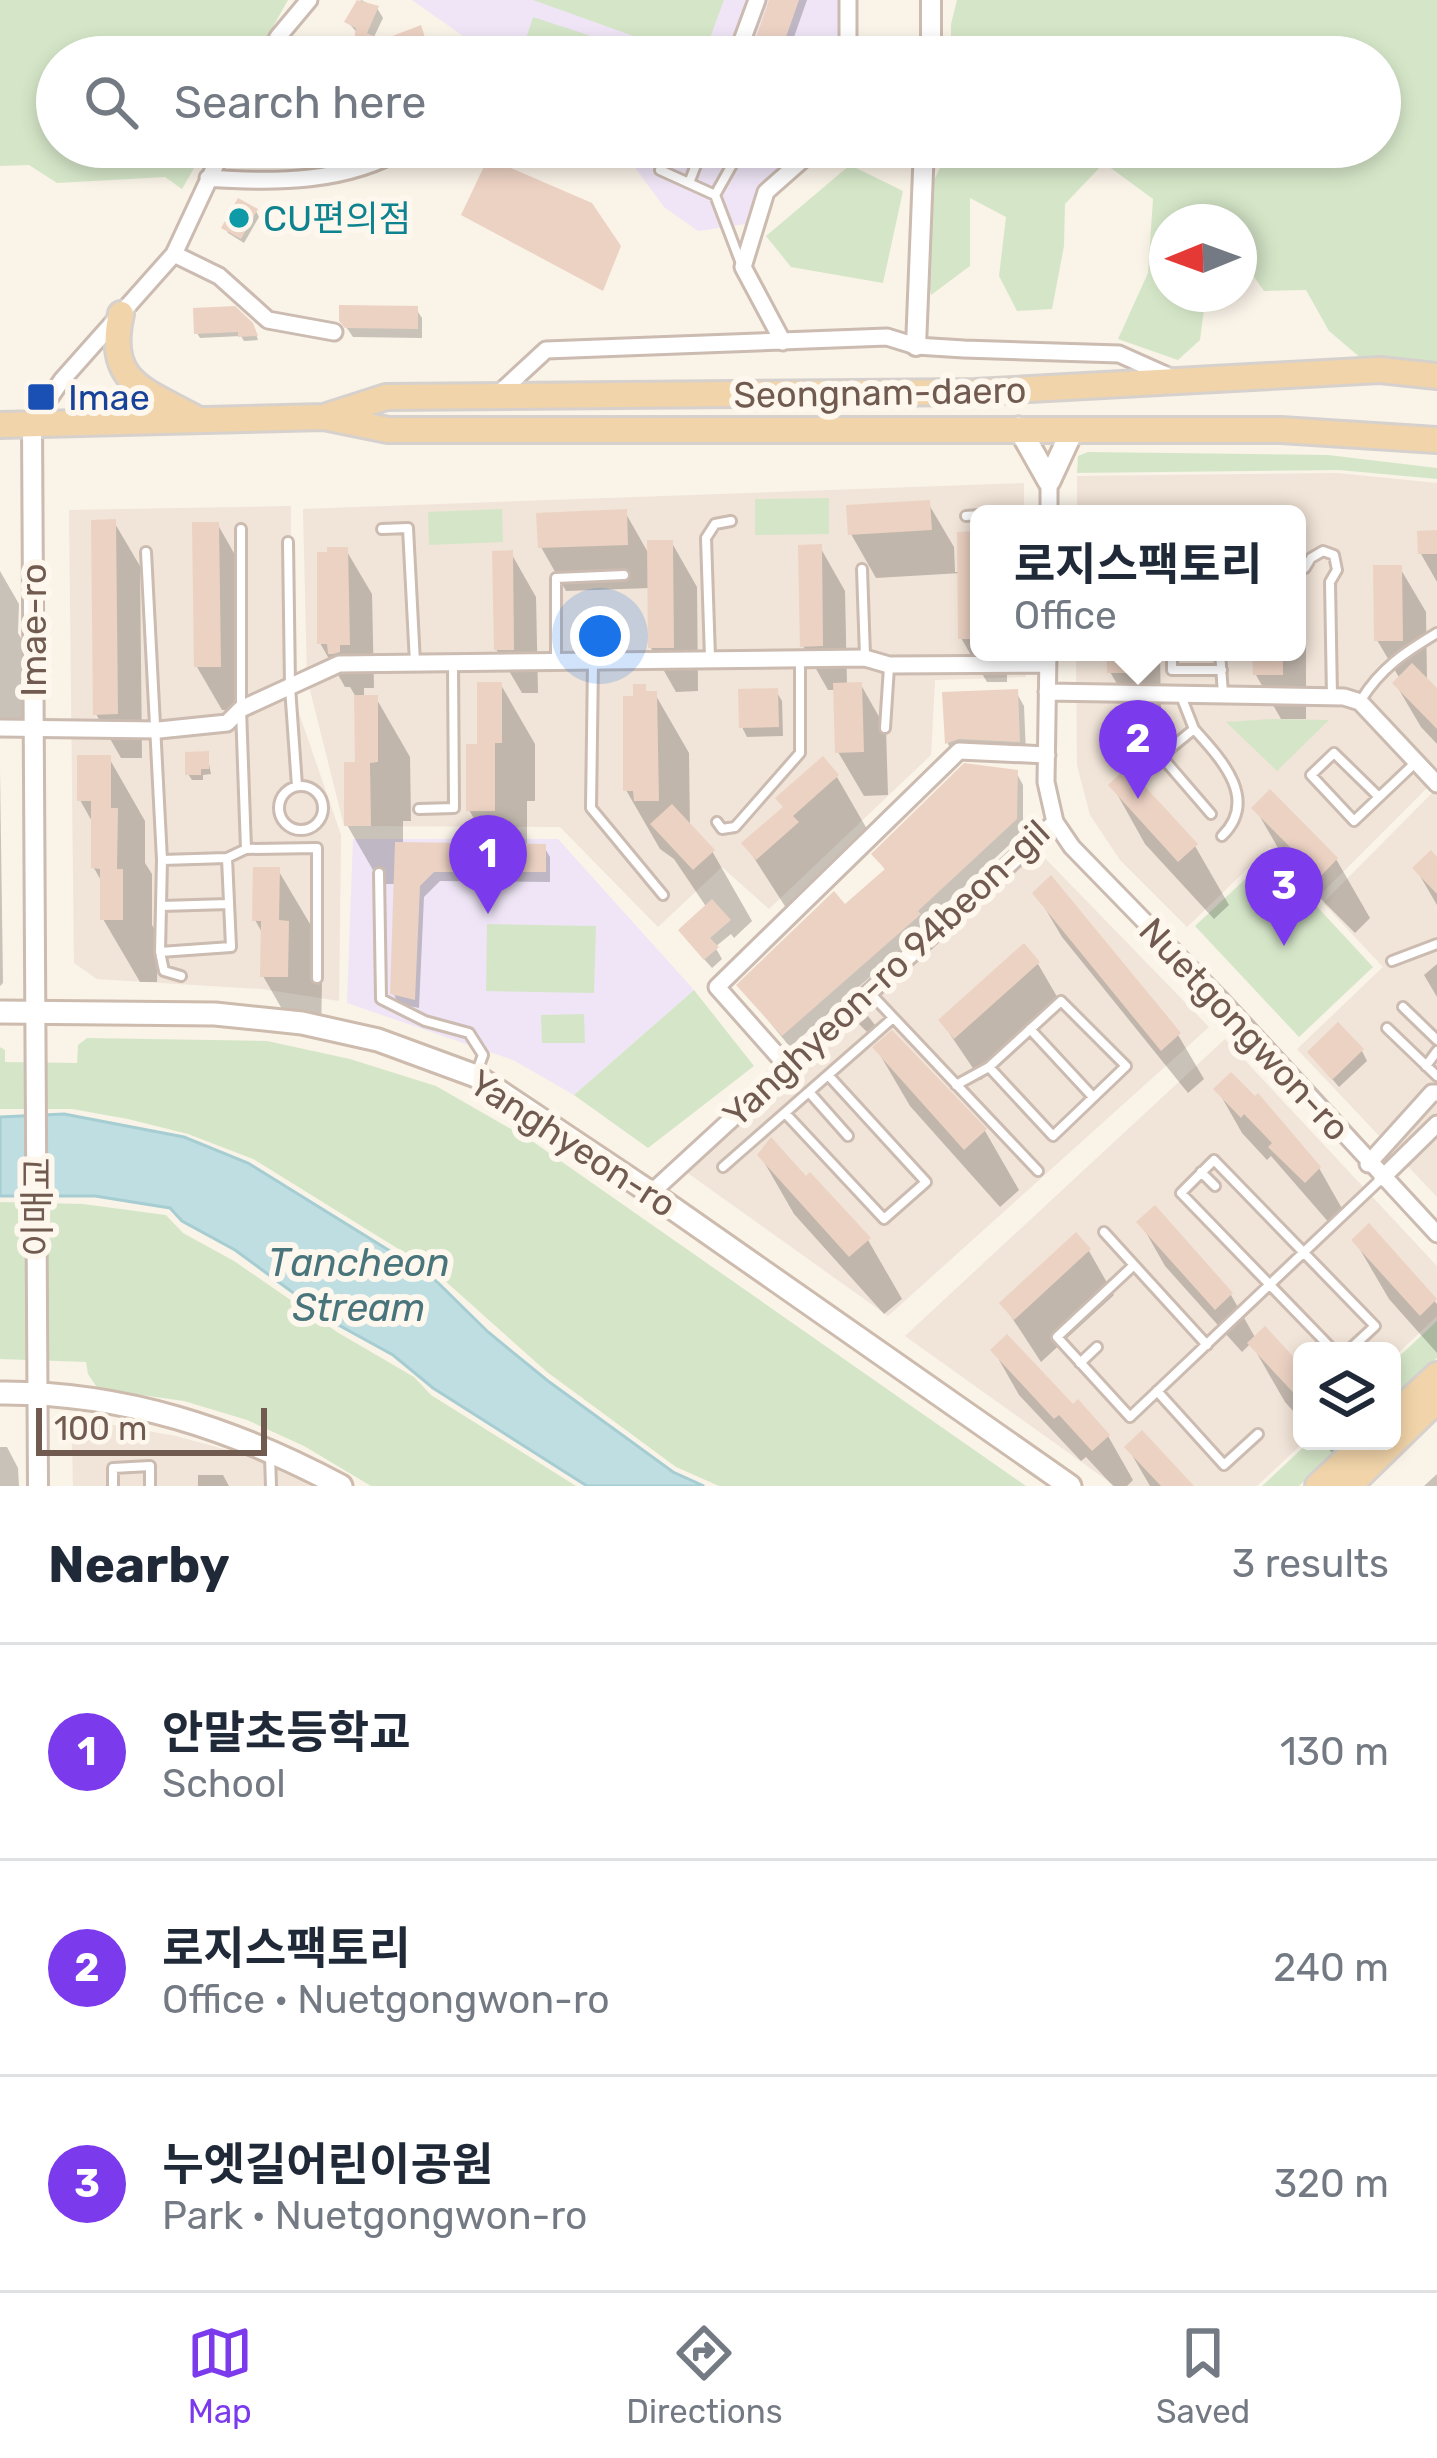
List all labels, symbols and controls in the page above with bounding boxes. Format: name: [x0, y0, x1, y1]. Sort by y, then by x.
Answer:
search box: [36, 36, 1401, 168]
icon: search: [78, 69, 144, 135]
text: Search here: [174, 76, 426, 129]
place label: CU편의점: [263, 197, 412, 240]
north arrow: [1149, 204, 1257, 312]
marker: CU편의점: [226, 205, 252, 231]
street label: Seongnam-daero: [733, 368, 1027, 417]
place label: Imae: [68, 376, 150, 419]
marker: Imae: [25, 381, 57, 413]
popup: [970, 505, 1306, 661]
text: 로지스팩토리: [1014, 538, 1262, 591]
street label: Imae-ro: [12, 563, 55, 697]
text: Office: [1014, 593, 1117, 639]
your location: [570, 606, 630, 666]
pin: 2: [1099, 700, 1177, 799]
street label: Yanghyeon-ro 94beon-gil: [714, 811, 1058, 1136]
pin: 1: [449, 815, 527, 914]
pin: 3: [1245, 847, 1323, 946]
street label: Nuetgongwon-ro: [1131, 909, 1359, 1150]
street label: Yanghyeon-ro: [461, 1061, 684, 1226]
street label: 이매교: [16, 1157, 59, 1257]
water label: Tancheon Stream: [268, 1240, 450, 1331]
map controls: [1293, 1342, 1401, 1450]
button: layers: [1293, 1342, 1401, 1450]
scale bar: [36, 1402, 267, 1455]
text: 100 m: [54, 1409, 147, 1448]
text: Nearby: [48, 1534, 230, 1595]
text: 3 results: [1232, 1541, 1389, 1587]
text: 안말초등학교: [162, 1706, 410, 1759]
text: 1: [77, 1729, 97, 1775]
text: 130 m: [1280, 1729, 1389, 1775]
text: School: [162, 1761, 286, 1807]
text: 로지스팩토리: [162, 1922, 410, 1975]
text: 2: [74, 1945, 100, 1991]
text: 240 m: [1273, 1945, 1389, 1991]
text: Office · Nuetgongwon-ro: [162, 1977, 610, 2023]
text: 누엣길어린이공원: [162, 2138, 493, 2191]
text: 3: [74, 2161, 100, 2207]
text: 320 m: [1274, 2161, 1389, 2207]
text: Park · Nuetgongwon-ro: [162, 2193, 587, 2239]
tab: Map: [187, 2320, 253, 2431]
tab: Directions: [626, 2320, 783, 2431]
tab: Saved: [1156, 2320, 1250, 2431]

